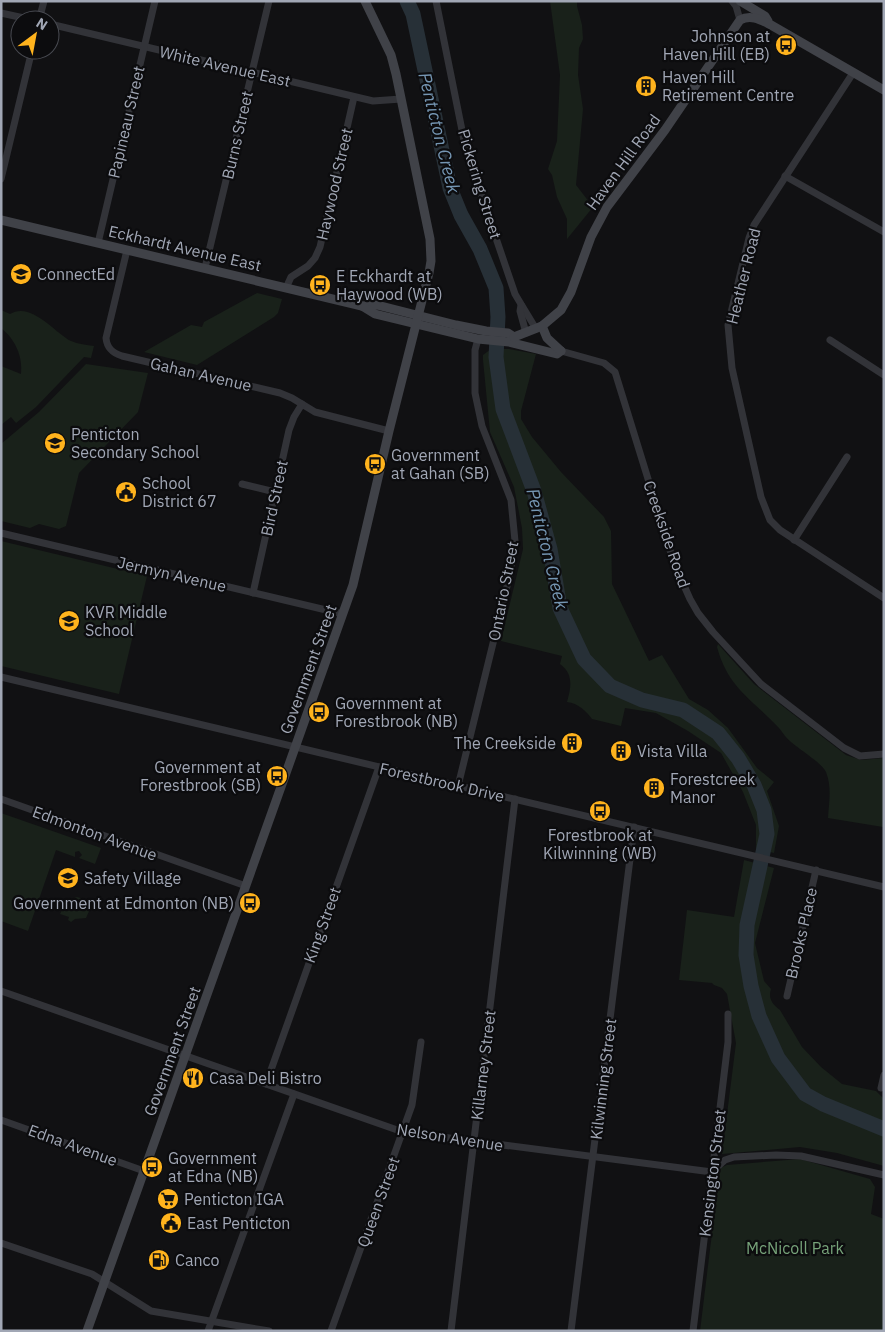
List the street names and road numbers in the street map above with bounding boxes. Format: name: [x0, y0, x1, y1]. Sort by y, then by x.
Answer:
street label: White Avenue East: [158, 41, 292, 91]
street label: Papineau Street: [103, 64, 149, 180]
street label: Burns Street: [217, 89, 257, 181]
street label: Haven Hill Road: [582, 110, 664, 214]
street label: Haywood Street: [311, 126, 357, 242]
street label: Pickering Street: [454, 127, 506, 241]
street label: Eckhardt Avenue East: [107, 221, 263, 275]
street label: Heather Road: [721, 226, 765, 326]
street label: Gahan Avenue: [148, 353, 254, 395]
street label: Bird Street: [256, 458, 292, 538]
street label: Creekside Road: [639, 478, 695, 590]
street label: Ontario Street: [484, 539, 522, 643]
street label: Jermyn Avenue: [116, 552, 228, 596]
street label: Government Street: [275, 601, 341, 737]
street label: Forestbrook Drive: [378, 758, 507, 806]
street label: Edmonton Avenue: [30, 801, 160, 865]
street label: King Street: [299, 884, 345, 966]
street label: Brooks Place: [781, 885, 821, 981]
street label: Government Street: [139, 983, 205, 1119]
street label: Killarney Street: [466, 1009, 500, 1121]
street label: Kilwinning Street: [586, 1017, 620, 1141]
street label: Kensington Street: [694, 1108, 730, 1238]
street label: Nelson Avenue: [395, 1119, 505, 1155]
street label: Edna Avenue: [26, 1120, 120, 1170]
street label: Queen Street: [352, 1154, 404, 1250]

